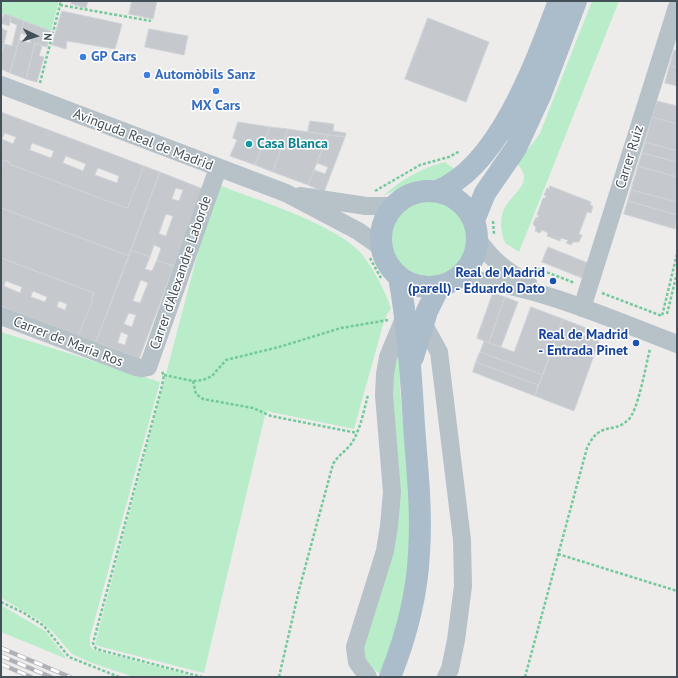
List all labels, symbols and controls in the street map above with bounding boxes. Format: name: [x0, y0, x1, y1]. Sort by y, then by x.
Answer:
north arrow: [16, 16, 56, 56]
text: N: [41, 33, 55, 41]
place label: GP Cars: [91, 49, 137, 65]
marker: GP Cars: [78, 52, 88, 62]
place label: Automòbils Sanz: [155, 67, 255, 83]
marker: Automòbils Sanz: [142, 70, 152, 80]
marker: MX Cars: [211, 86, 221, 96]
place label: MX Cars: [191, 98, 241, 114]
street label: Avinguda Real de Madrid: [71, 106, 215, 174]
street label: Carrer Ruiz: [612, 123, 648, 191]
place label: Casa Blanca: [257, 136, 328, 152]
marker: Casa Blanca: [244, 139, 254, 149]
street label: Carrer d'Alexandre Laborde: [147, 194, 215, 352]
place label: Real de Madrid (parell) - Eduardo Dato: [408, 265, 545, 298]
marker: Real de Madrid (parell) - Eduardo Dato: [548, 276, 558, 286]
street label: Carrer de Maria Ros: [11, 313, 125, 371]
place label: Real de Madrid - Entrada Pinet: [538, 327, 628, 360]
marker: Real de Madrid - Entrada Pinet: [631, 338, 641, 348]

